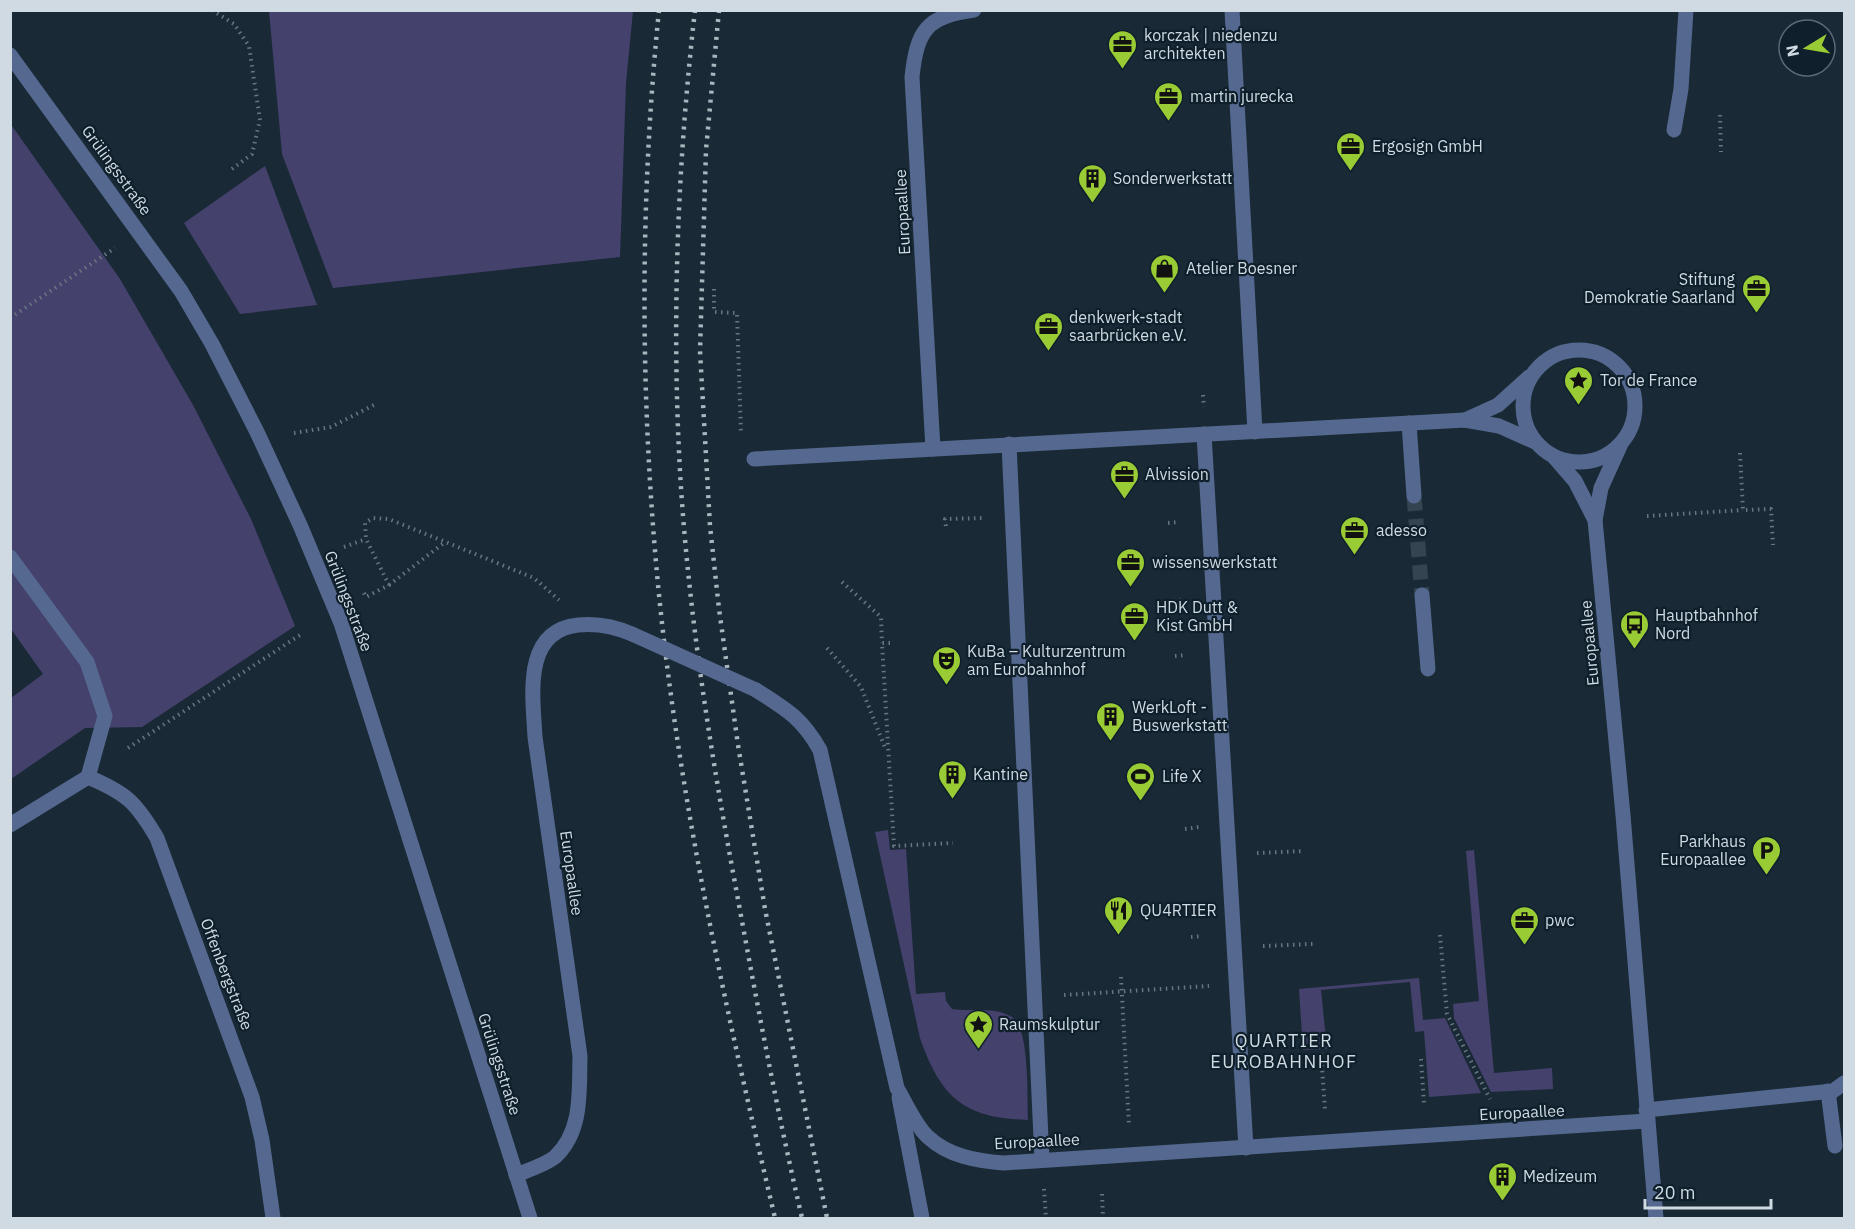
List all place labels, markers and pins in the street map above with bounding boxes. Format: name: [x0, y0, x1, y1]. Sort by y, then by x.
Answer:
place label: korczak | niedenzu architekten: [1144, 25, 1277, 63]
office icon: korczak | niedenzu architekten: [1107, 28, 1139, 70]
office icon: martin jurecka: [1153, 80, 1185, 122]
place label: martin jurecka: [1190, 86, 1294, 106]
office icon: Ergosign GmbH: [1335, 130, 1367, 172]
place label: Ergosign GmbH: [1372, 136, 1483, 156]
building icon: Sonderwerkstatt: [1076, 162, 1108, 204]
place label: Sonderwerkstatt: [1113, 168, 1232, 188]
shop icon: Atelier Boesner: [1149, 252, 1181, 294]
place label: Atelier Boesner: [1186, 258, 1297, 278]
place label: Stiftung Demokratie Saarland: [1584, 269, 1736, 307]
office icon: Stiftung Demokratie Saarland: [1740, 272, 1772, 314]
place label: denkwerk-stadt saarbrücken e.V.: [1069, 307, 1187, 345]
office icon: denkwerk-stadt saarbrücken e.V.: [1032, 310, 1064, 352]
place icon: Tor de France: [1563, 364, 1595, 406]
place label: Tor de France: [1600, 370, 1698, 390]
office icon: Alvission: [1108, 458, 1140, 500]
place label: Alvission: [1145, 464, 1209, 484]
office icon: adesso: [1339, 514, 1371, 556]
place label: adesso: [1376, 520, 1427, 540]
office icon: wissenswerkstatt: [1115, 546, 1147, 588]
place label: wissenswerkstatt: [1152, 552, 1277, 572]
place label: HDK Dutt & Kist GmbH: [1156, 597, 1238, 635]
office icon: HDK Dutt & Kist GmbH: [1119, 600, 1151, 642]
place label: Hauptbahnhof Nord: [1655, 605, 1758, 643]
bus stop icon: Hauptbahnhof Nord: [1618, 608, 1650, 650]
place label: KuBa – Kulturzentrum am Eurobahnhof: [967, 641, 1126, 679]
theatre icon: KuBa – Kulturzentrum am Eurobahnhof: [930, 644, 962, 686]
place label: WerkLoft - Buswerkstatt: [1132, 697, 1227, 735]
building icon: WerkLoft - Buswerkstatt: [1095, 700, 1127, 742]
building icon: Kantine: [936, 758, 968, 800]
sports icon: Life X: [1125, 760, 1157, 802]
place label: Kantine: [973, 764, 1028, 784]
place label: Life X: [1162, 766, 1202, 786]
place label: Parkhaus Europaallee: [1660, 831, 1746, 869]
parking icon: Parkhaus Europaallee: [1751, 834, 1783, 876]
restaurant icon: QU4RTIER: [1103, 894, 1135, 936]
place label: QU4RTIER: [1140, 900, 1217, 920]
office icon: pwc: [1508, 904, 1540, 946]
place label: pwc: [1545, 910, 1574, 930]
place icon: Raumskulptur: [962, 1008, 994, 1050]
place label: Raumskulptur: [999, 1014, 1100, 1034]
building icon: Medizeum: [1486, 1160, 1518, 1202]
place label: Medizeum: [1523, 1166, 1597, 1186]

